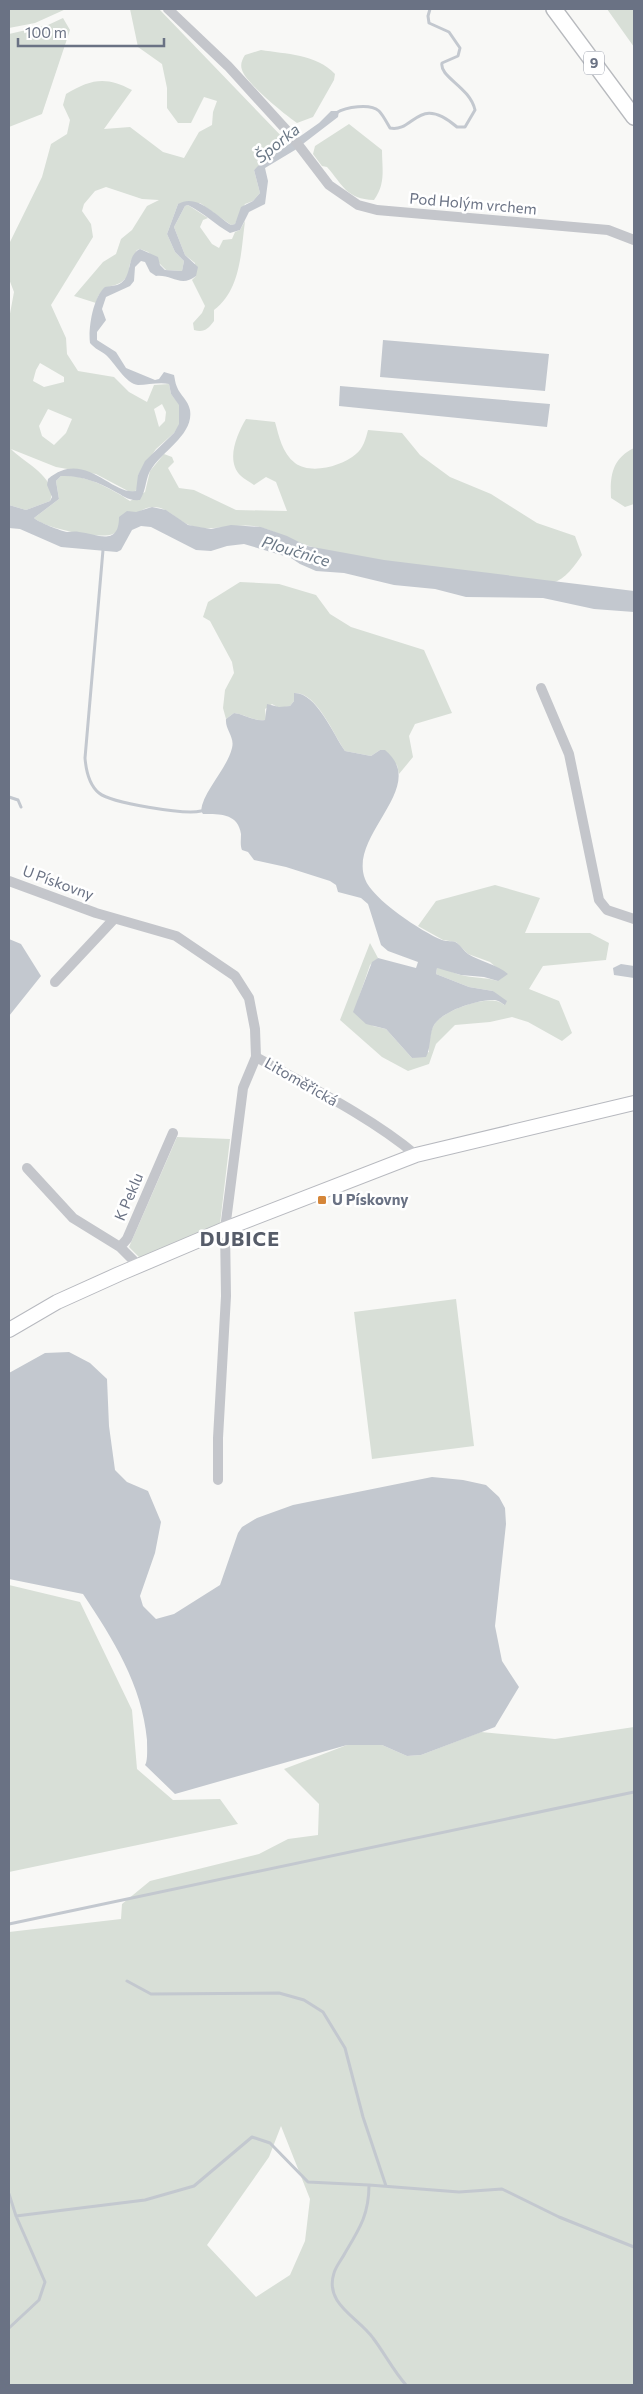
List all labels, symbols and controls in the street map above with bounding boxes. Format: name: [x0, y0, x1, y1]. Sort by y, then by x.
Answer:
scale bar: [18, 15, 164, 47]
text: 100 m: [25, 23, 67, 41]
road number: 9: [584, 52, 604, 74]
water label: Šporka: [251, 119, 303, 166]
street label: Pod Holým vrchem: [409, 188, 538, 218]
water label: Ploučnice: [260, 531, 333, 570]
street label: U Pískovny: [20, 861, 97, 903]
street label: Litoměřická: [262, 1053, 341, 1109]
street label: K Peklu: [110, 1170, 146, 1223]
place label: U Pískovny: [332, 1190, 409, 1208]
marker: U Pískovny: [316, 1194, 328, 1206]
district label: DUBICE: [200, 1226, 280, 1250]

